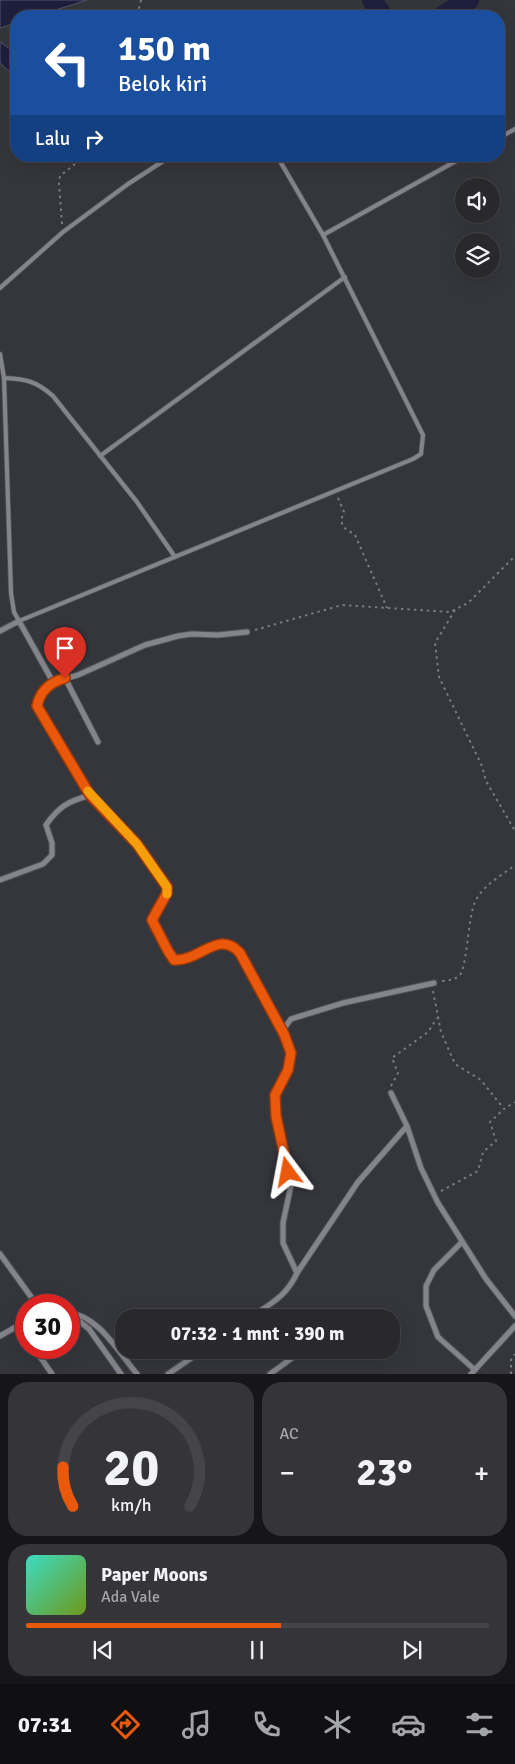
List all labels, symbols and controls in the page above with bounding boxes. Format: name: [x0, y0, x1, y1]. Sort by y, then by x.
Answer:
text: 150 m: [118, 27, 211, 70]
icon: left: [35, 30, 100, 95]
text: Belok kiri: [118, 70, 207, 97]
icon: right: [80, 125, 108, 153]
text: Lalu: [35, 127, 70, 151]
map controls: [455, 178, 500, 278]
button: sound: [455, 178, 500, 223]
button: layers: [455, 233, 500, 278]
pin: [44, 627, 86, 678]
icon: arrive: [51, 634, 79, 662]
position arrow: [261, 1145, 313, 1197]
speed limit sign: 30: [15, 1294, 80, 1359]
text: 07:32 · 1 mnt · 390 m: [171, 1322, 344, 1346]
text: AC: [280, 1424, 299, 1444]
text: 20: [103, 1436, 159, 1500]
text: 23°: [356, 1449, 412, 1496]
text: −: [280, 1456, 295, 1490]
text: +: [474, 1456, 489, 1490]
text: km/h: [111, 1494, 151, 1516]
text: Paper Moons: [101, 1563, 207, 1587]
text: Ada Vale: [101, 1587, 160, 1607]
icon: previous: [89, 1636, 117, 1664]
icon: pause: [243, 1636, 271, 1664]
icon: next: [398, 1636, 426, 1664]
icon: directions: [108, 1707, 143, 1742]
icon: music: [179, 1707, 214, 1742]
icon: phone: [249, 1707, 284, 1742]
icon: climate: [320, 1707, 355, 1742]
icon: car: [391, 1707, 426, 1742]
icon: filters: [462, 1707, 497, 1742]
text: 07:31: [18, 1711, 72, 1738]

